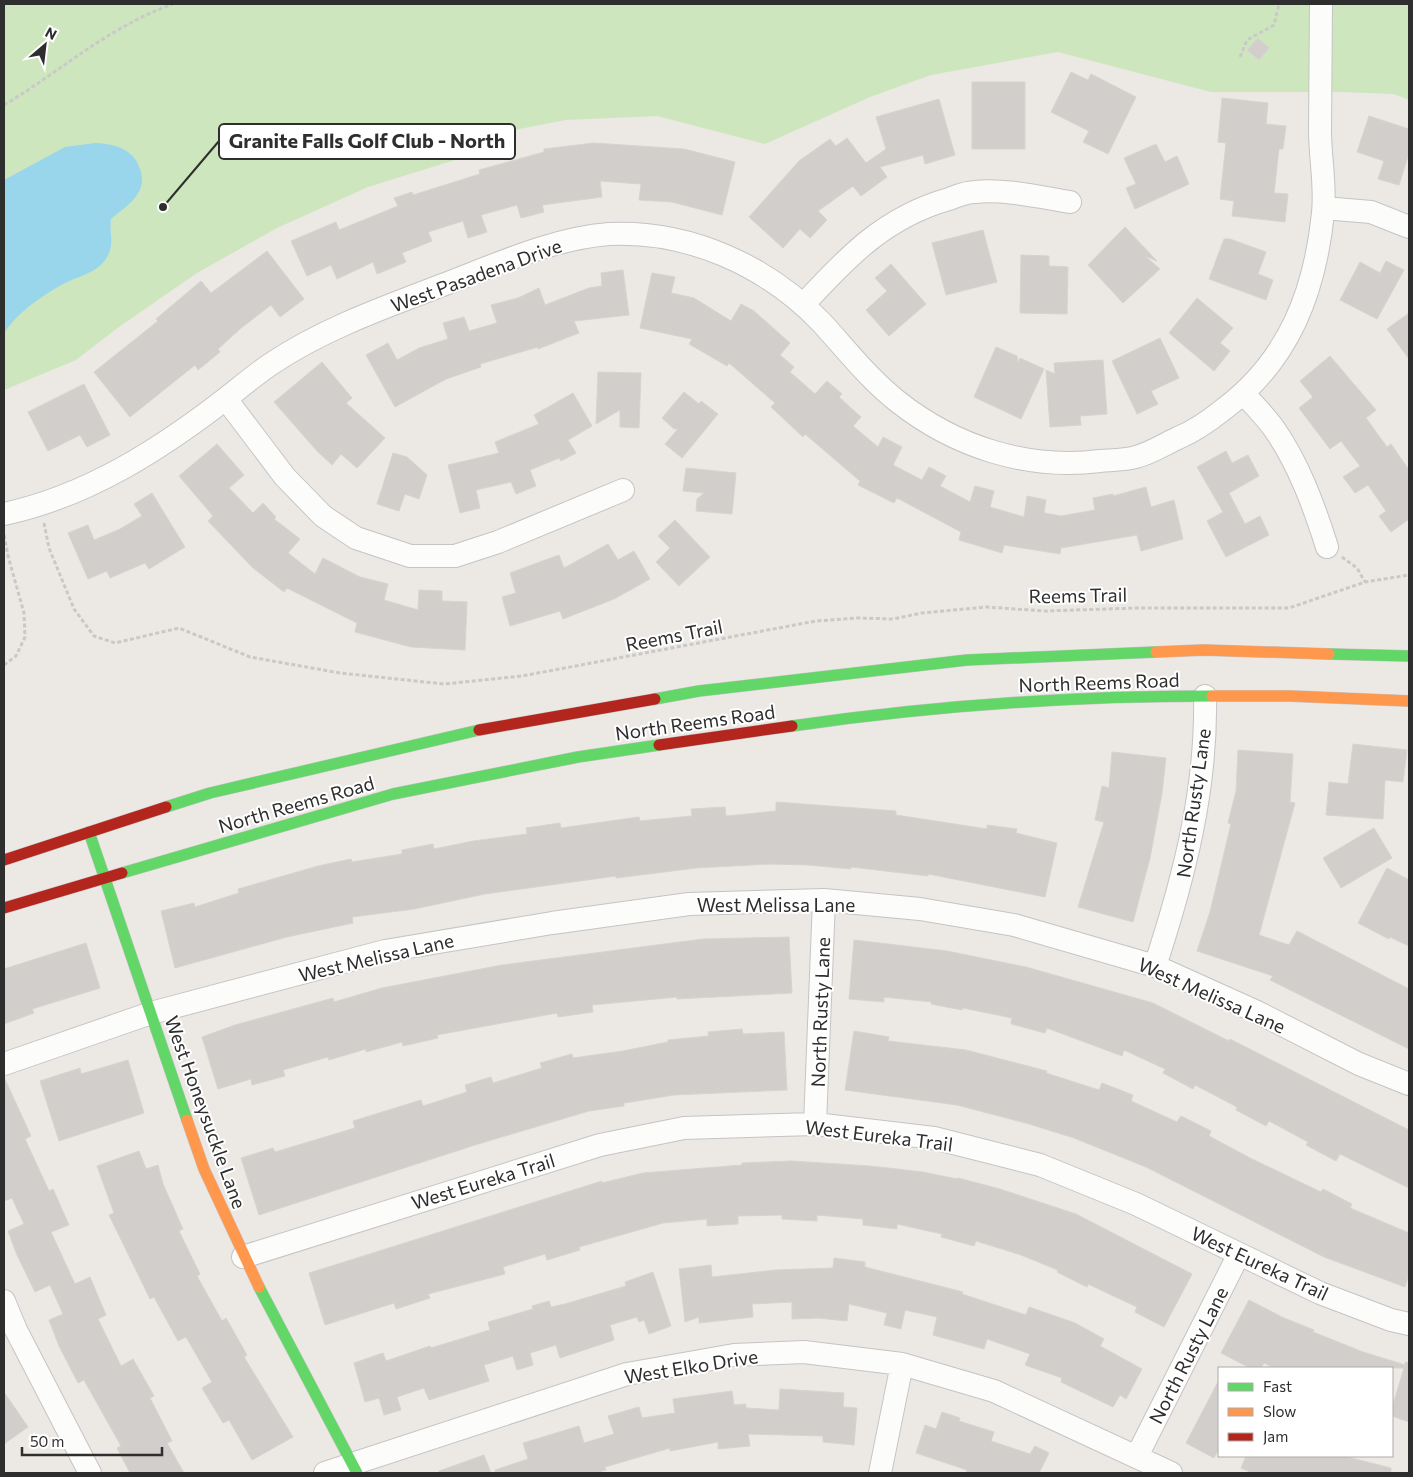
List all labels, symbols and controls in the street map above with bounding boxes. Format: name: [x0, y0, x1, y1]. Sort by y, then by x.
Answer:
north arrow: [20, 20, 70, 70]
text: N: [43, 23, 60, 43]
callout: Granite Falls Golf Club - North: [219, 124, 515, 159]
text: Granite Falls Golf Club - North: [229, 128, 505, 152]
street label: West Pasadena Drive: [388, 233, 564, 317]
street label: Reems Trail: [1028, 583, 1128, 607]
street label: Reems Trail: [623, 614, 725, 656]
street label: North Reems Road: [1018, 668, 1180, 696]
street label: North Reems Road: [614, 699, 776, 745]
street label: North Rusty Lane: [1171, 727, 1215, 879]
street label: North Reems Road: [215, 771, 377, 837]
street label: West Melissa Lane: [697, 893, 855, 916]
street label: West Melissa Lane: [296, 928, 456, 986]
street label: North Rusty Lane: [806, 936, 834, 1088]
street label: West Melissa Lane: [1135, 952, 1289, 1038]
street label: West Honeysuckle Lane: [160, 1013, 252, 1211]
street label: West Eureka Trail: [804, 1115, 954, 1155]
street label: West Eureka Trail: [408, 1148, 558, 1214]
street label: West Eureka Trail: [1188, 1221, 1332, 1305]
street label: North Rusty Lane: [1144, 1283, 1232, 1427]
street label: West Elko Drive: [623, 1344, 759, 1388]
legend: [1218, 1367, 1393, 1457]
text: Fast: [1263, 1377, 1292, 1395]
text: Slow: [1263, 1402, 1296, 1420]
scale bar: [22, 1424, 162, 1456]
text: Jam: [1263, 1427, 1288, 1445]
text: 50 m: [30, 1432, 64, 1450]

